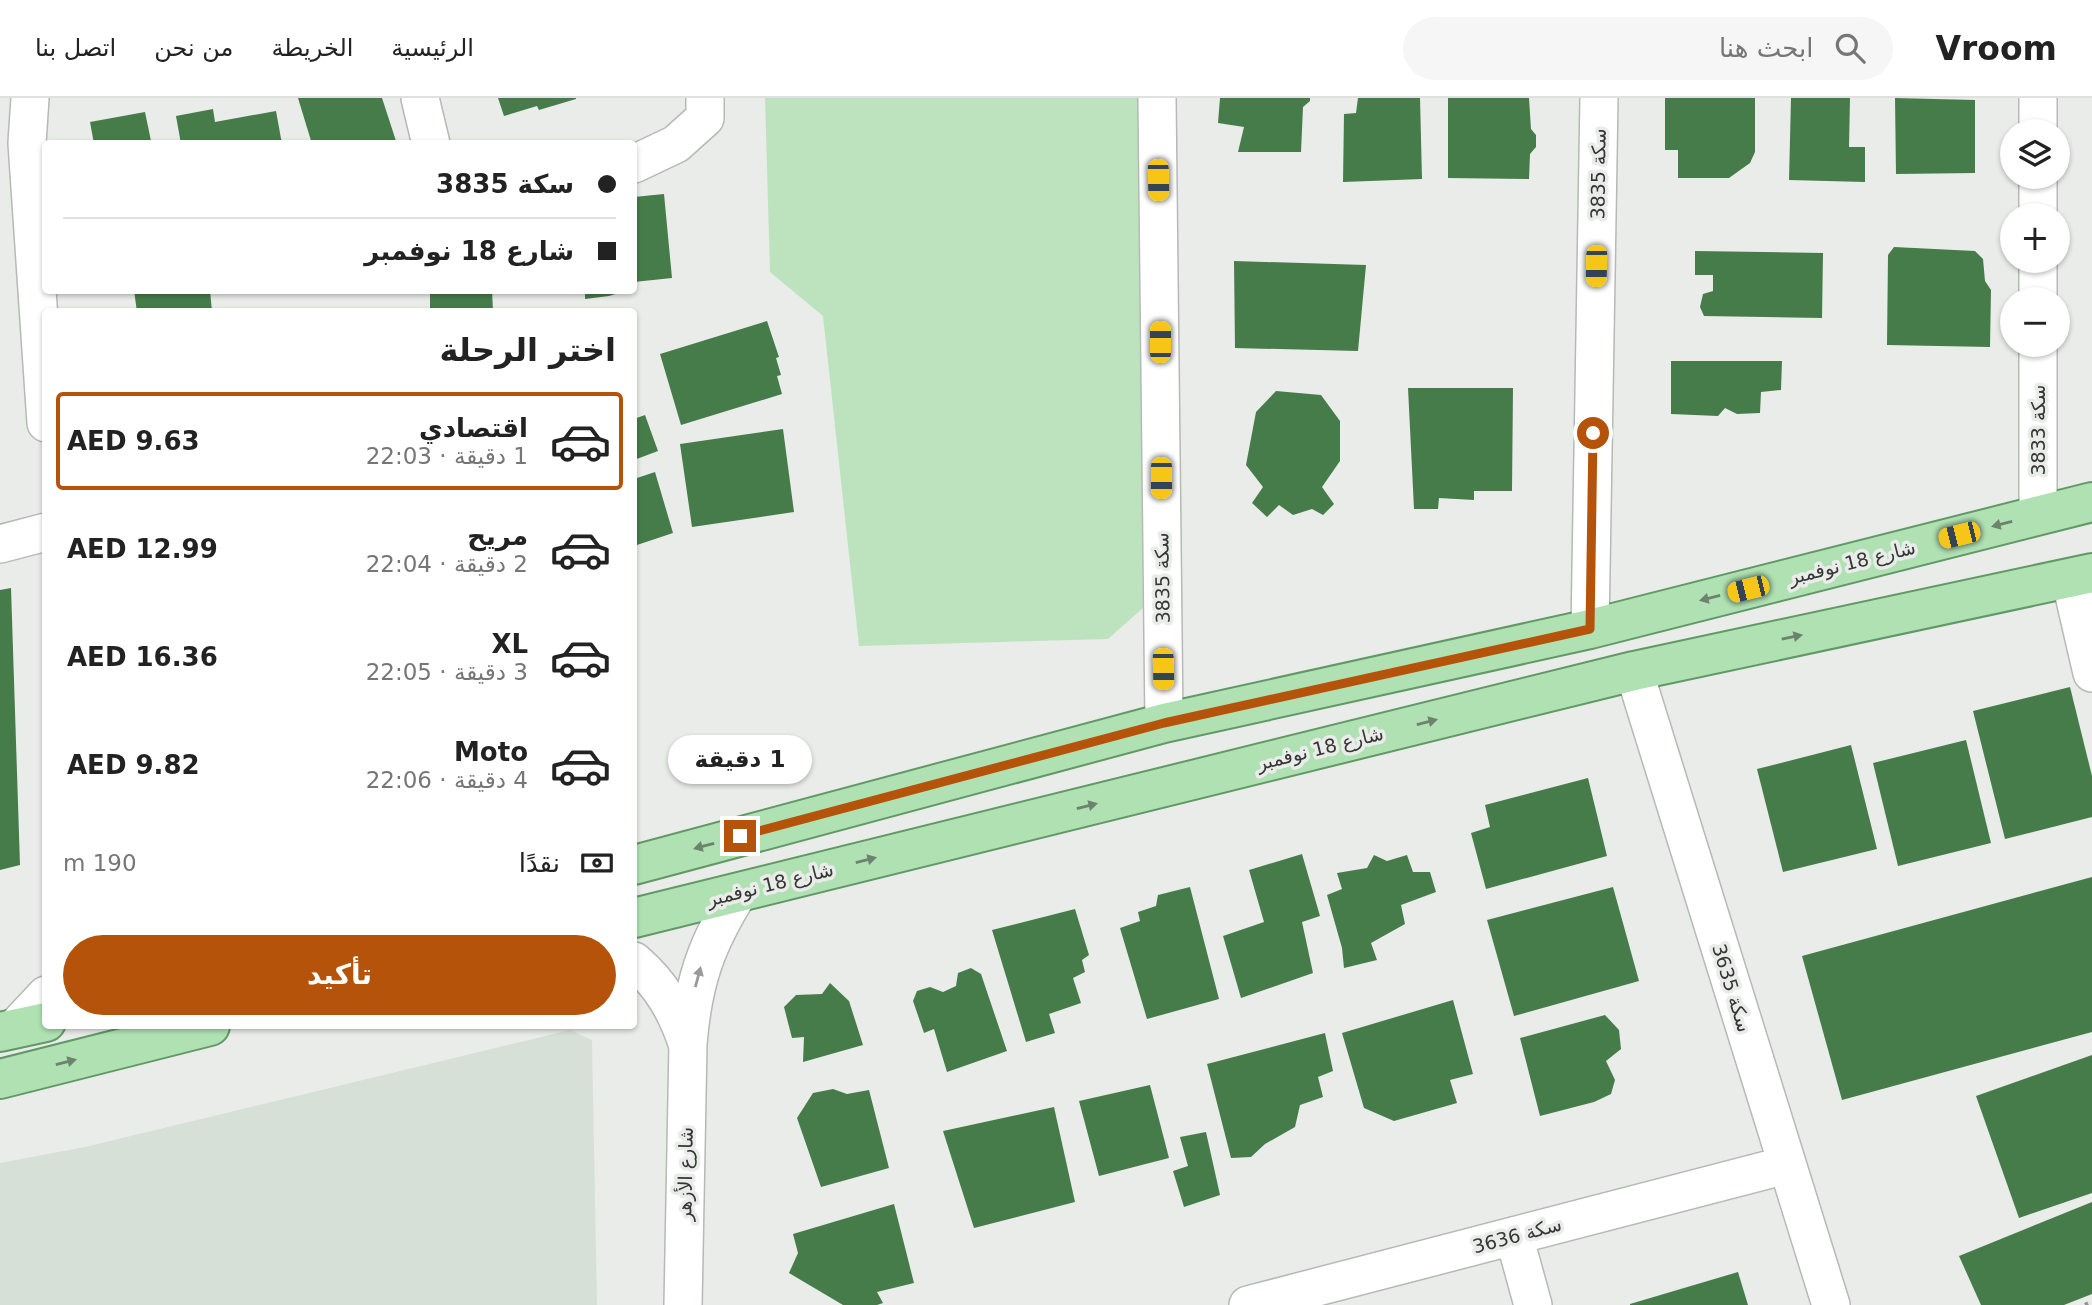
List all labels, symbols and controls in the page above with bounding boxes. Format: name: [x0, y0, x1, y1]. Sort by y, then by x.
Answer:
search box: [1403, 17, 1893, 80]
icon: search: [1831, 29, 1869, 67]
text: Vroom: [1935, 29, 2057, 68]
text: ابحث هنا: [1719, 33, 1813, 63]
text: اتصل بنا: [35, 34, 116, 62]
text: من نحن: [154, 34, 233, 62]
text: الخريطة: [271, 34, 353, 62]
text: الرئيسية: [391, 34, 474, 62]
map controls: [2000, 119, 2070, 357]
button: layers: [2000, 119, 2070, 189]
street label: سكة 3835: [1586, 128, 1610, 220]
car: [1148, 159, 1169, 201]
text: سكة 3835: [436, 169, 574, 199]
button: +: [2000, 203, 2070, 273]
text: شارع 18 نوفمبر: [364, 236, 574, 266]
car: [1586, 245, 1607, 287]
button: −: [2000, 287, 2070, 357]
car: [1150, 321, 1171, 363]
text: اختر الرحلة: [439, 331, 616, 369]
street label: سكة 3833: [2027, 385, 2049, 476]
icon: car: [549, 410, 612, 473]
text: اقتصادي: [419, 413, 528, 443]
route start: [1577, 417, 1609, 449]
text: AED 9.63: [67, 426, 200, 456]
text: 1 دقيقة · 22:03: [366, 443, 528, 469]
car: [1151, 457, 1172, 499]
icon: car: [549, 518, 612, 581]
one-way arrow: [1991, 519, 2013, 530]
car: [1937, 520, 1982, 550]
text: مريح: [467, 521, 528, 551]
street label: سكة 3835: [1150, 532, 1174, 624]
text: AED 12.99: [67, 534, 218, 564]
street label: شارع 18 نوفمبر: [1785, 536, 1918, 590]
text: 2 دقيقة · 22:04: [366, 551, 528, 577]
car: [1726, 574, 1771, 604]
one-way arrow: [1699, 593, 1721, 604]
icon: car: [549, 626, 612, 689]
text: XL: [491, 629, 528, 659]
one-way arrow: [1781, 632, 1803, 643]
text: AED 16.36: [67, 642, 218, 672]
car: [1153, 648, 1174, 690]
text: 3 دقيقة · 22:05: [366, 659, 528, 685]
one-way arrow: [1416, 716, 1438, 727]
street label: شارع 18 نوفمبر: [1253, 722, 1386, 776]
icon: car: [549, 734, 612, 797]
callout: 1 دقيقة: [668, 734, 812, 784]
text: Moto: [454, 737, 528, 767]
text: 1 دقيقة: [695, 746, 785, 772]
text: AED 9.82: [67, 750, 200, 780]
text: 4 دقيقة · 22:06: [366, 767, 528, 793]
one-way arrow: [1076, 800, 1098, 811]
route end: [724, 820, 756, 852]
one-way arrow: [693, 841, 715, 852]
icon: cash: [578, 844, 616, 882]
text: نقدًا: [519, 848, 560, 878]
text: 190 m: [63, 850, 137, 876]
one-way arrow: [855, 854, 877, 865]
street label: شارع 18 نوفمبر: [703, 858, 836, 912]
button: تأكيد: [63, 935, 616, 1015]
street label: سكة 3635: [1708, 941, 1756, 1035]
one-way arrow: [694, 966, 704, 987]
one-way arrow: [55, 1056, 77, 1067]
street label: شارع الأزهر: [673, 1127, 698, 1222]
street label: سكة 3636: [1470, 1213, 1564, 1257]

